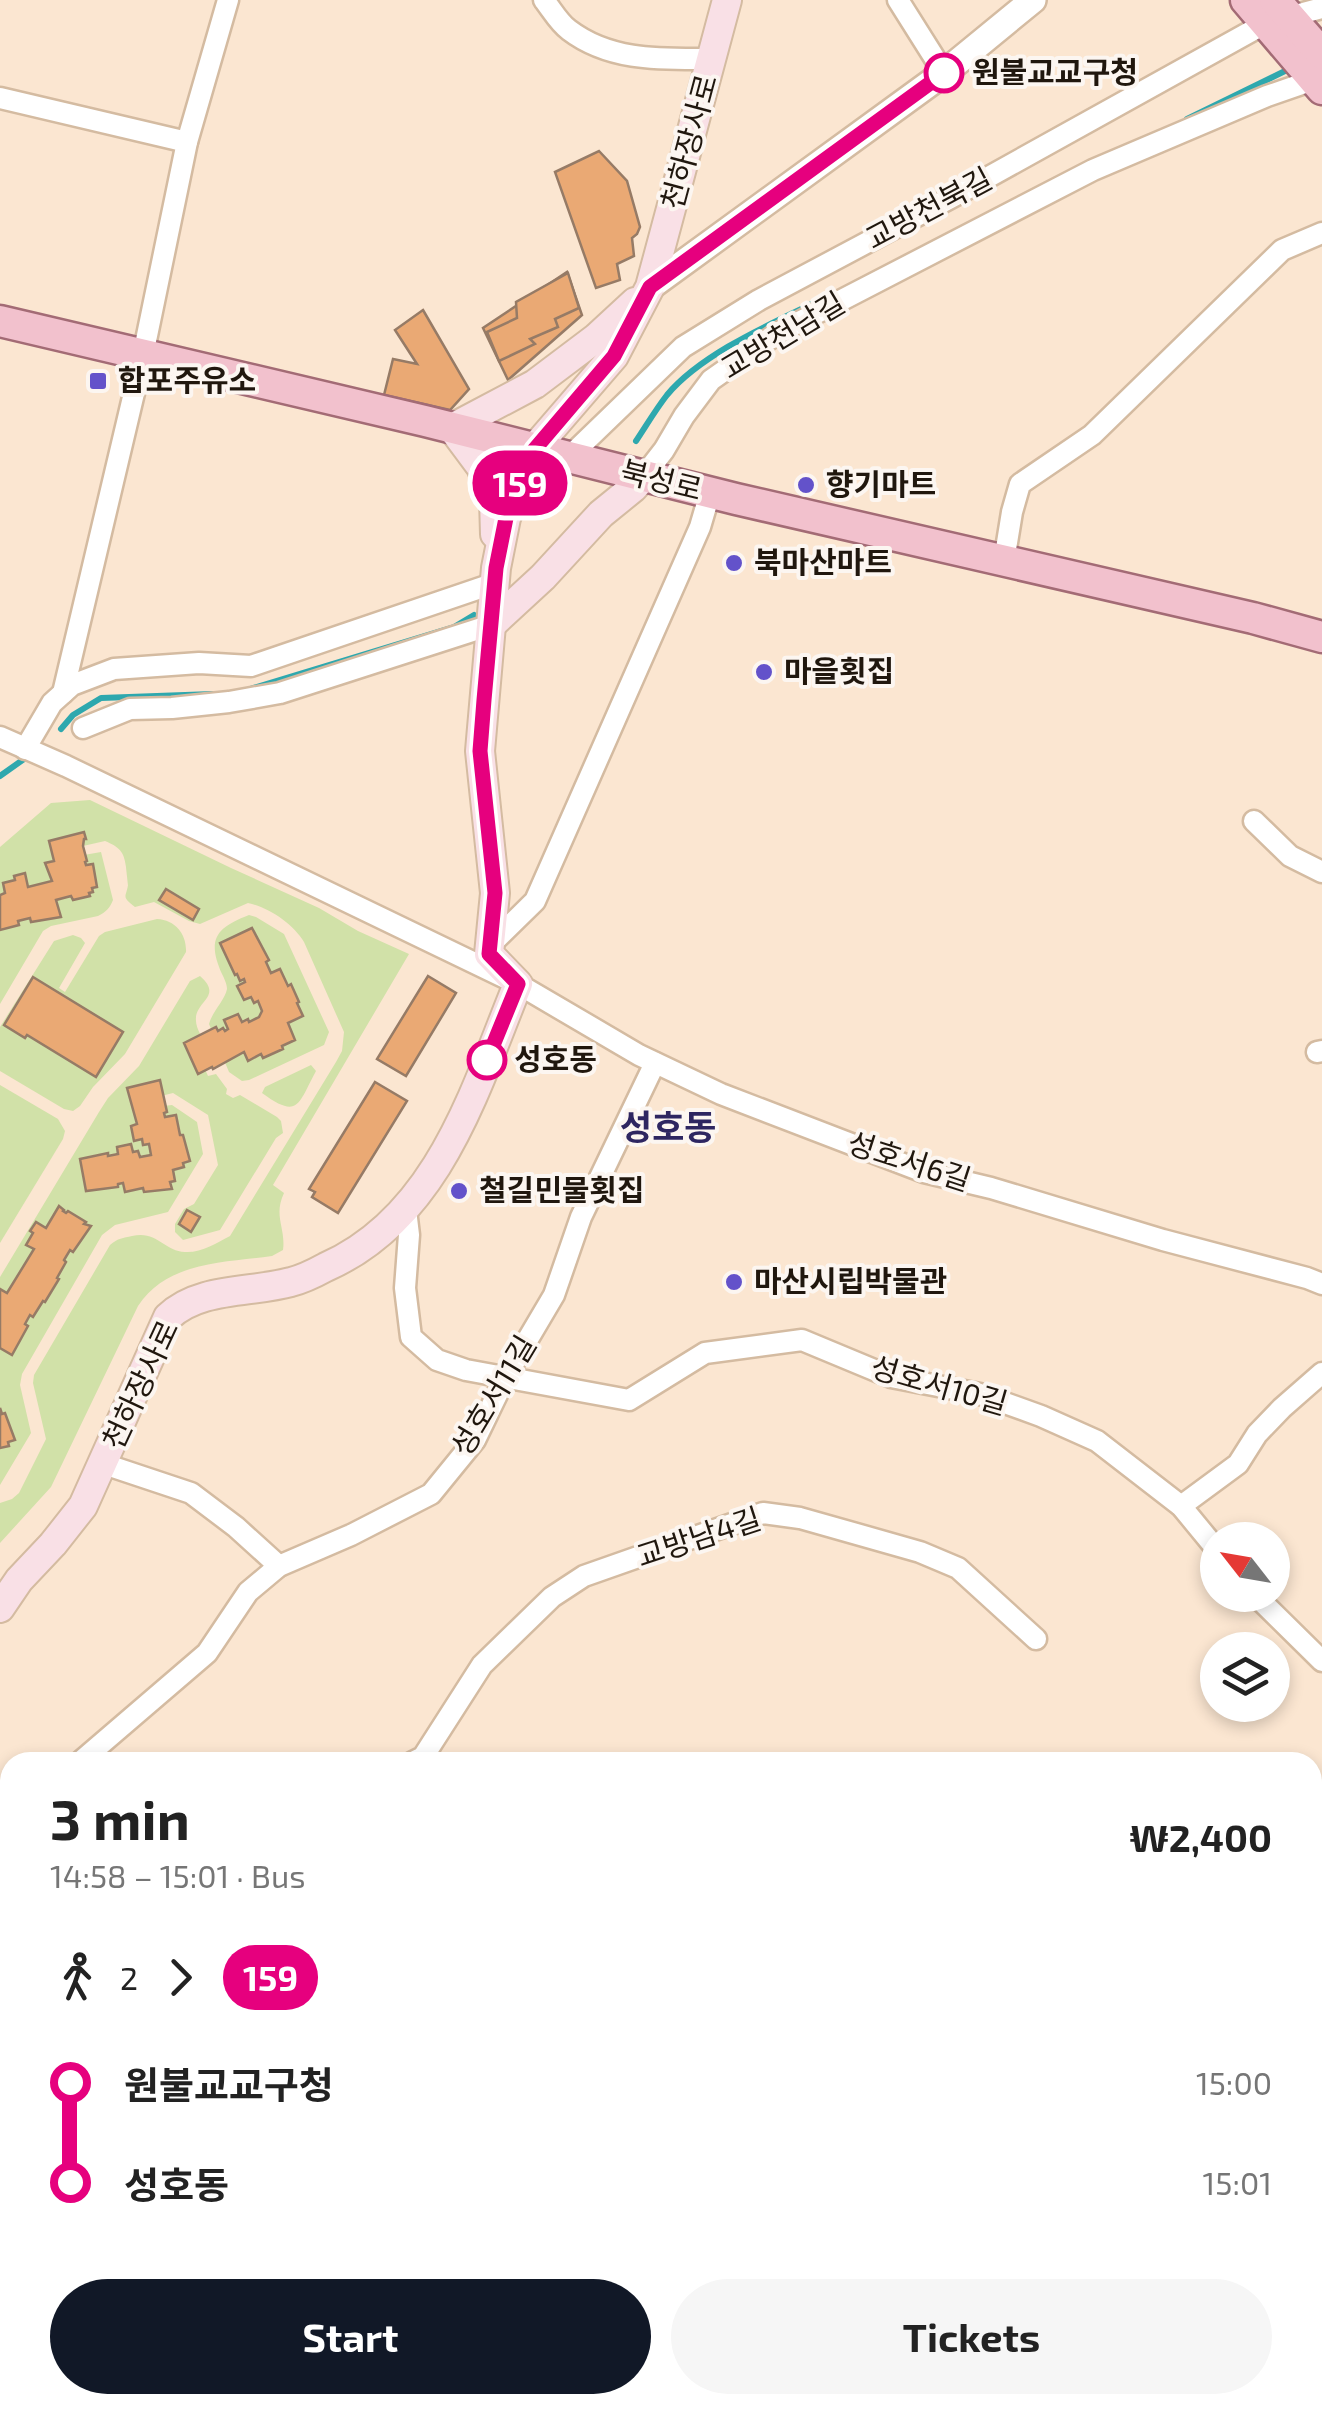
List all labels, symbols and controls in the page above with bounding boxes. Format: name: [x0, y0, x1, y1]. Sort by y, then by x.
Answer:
place label: 원불교교구청: [972, 53, 1138, 89]
marker: 원불교교구청: [925, 54, 963, 92]
street label: 천하장사로: [653, 70, 723, 213]
street label: 교방천북길: [859, 159, 997, 256]
street label: 교방천남길: [714, 283, 850, 385]
place label: 합포주유소: [118, 361, 256, 397]
marker: 합포주유소: [87, 370, 109, 392]
line badge: 159: [462, 450, 578, 516]
street label: 북성로: [617, 452, 706, 507]
text: 159: [492, 462, 548, 504]
place label: 향기마트: [826, 465, 936, 501]
marker: 향기마트: [795, 474, 817, 496]
place label: 북마산마트: [754, 543, 892, 579]
marker: 북마산마트: [723, 552, 745, 574]
place label: 마을횟집: [784, 652, 894, 688]
marker: 마을횟집: [753, 661, 775, 683]
place label: 성호동: [514, 1040, 597, 1076]
marker: 성호동: [468, 1041, 506, 1079]
district label: 성호동: [620, 1105, 716, 1147]
street label: 성호서6길: [843, 1123, 976, 1197]
place label: 철길민물횟집: [479, 1171, 645, 1207]
marker: 철길민물횟집: [448, 1180, 470, 1202]
place label: 마산시립박물관: [754, 1262, 947, 1298]
marker: 마산시립박물관: [723, 1271, 745, 1293]
street label: 천하장사로: [94, 1314, 185, 1454]
street label: 성호서11길: [442, 1328, 542, 1462]
street label: 성호서10길: [867, 1347, 1012, 1421]
street label: 교방남4길: [632, 1499, 765, 1573]
north arrow: [1200, 1522, 1290, 1612]
map controls: [1200, 1522, 1290, 1722]
button: layers: [1200, 1632, 1290, 1722]
text: 3 min: [50, 1785, 190, 1851]
text: ₩2,400: [1130, 1814, 1272, 1860]
text: 14:58 – 15:01 · Bus: [50, 1856, 305, 1894]
icon: walk: [50, 1950, 105, 2005]
icon: forward: [153, 1950, 208, 2005]
text: 159: [243, 1956, 298, 1998]
text: 2: [120, 1958, 138, 1996]
text: 원불교교구청: [124, 2061, 334, 2107]
text: 15:00: [1196, 2063, 1272, 2101]
text: 성호동: [124, 2161, 229, 2207]
text: 15:01: [1203, 2163, 1272, 2201]
button: Start: [50, 2279, 651, 2394]
button: Tickets: [671, 2279, 1272, 2394]

